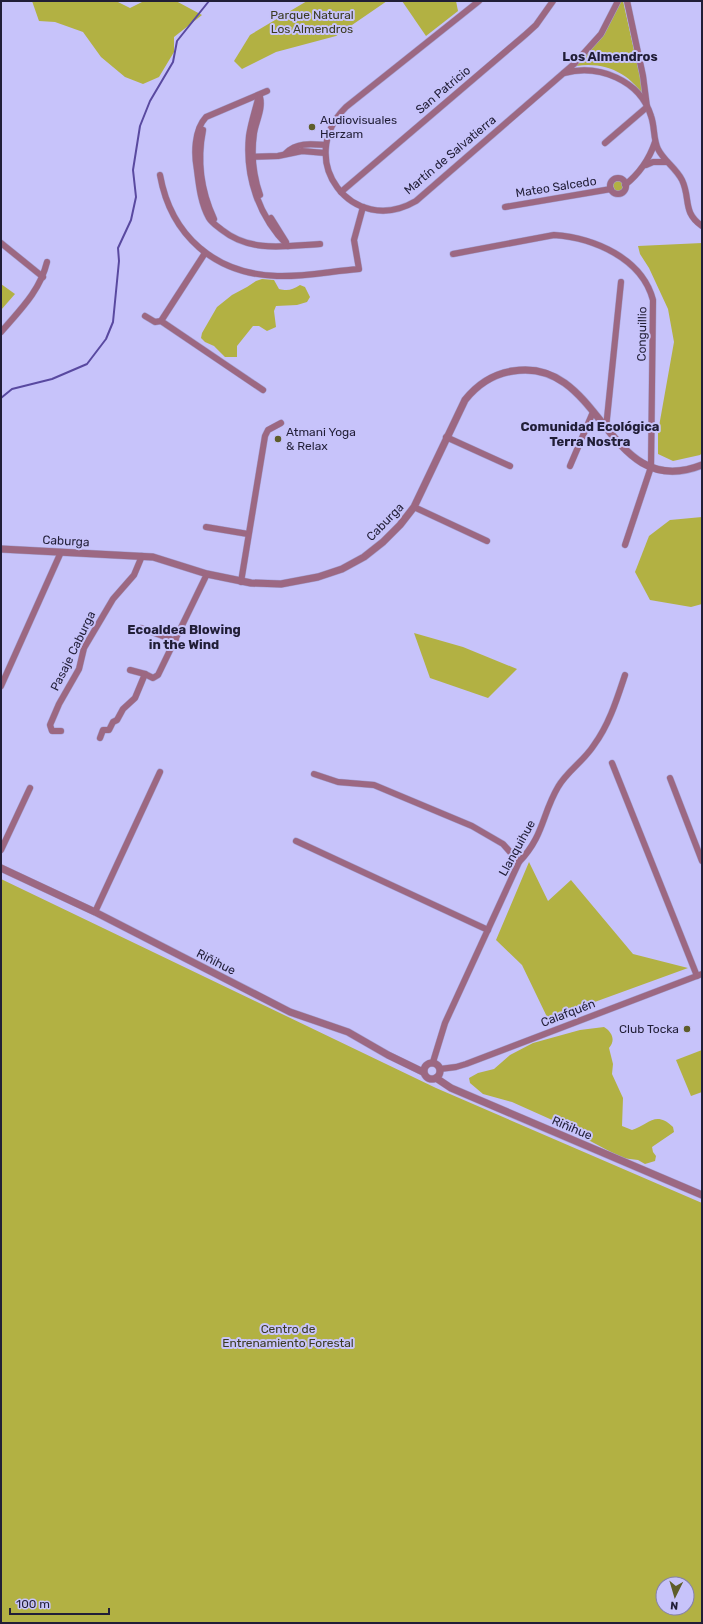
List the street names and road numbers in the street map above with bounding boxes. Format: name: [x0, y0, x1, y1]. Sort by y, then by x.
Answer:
street label: San Patricio: [413, 63, 473, 117]
street label: Martín de Salvatierra: [401, 113, 499, 197]
street label: Mateo Salcedo: [515, 174, 598, 200]
street label: Conguillio: [635, 306, 649, 362]
street label: Caburga: [364, 500, 406, 544]
street label: Caburga: [42, 533, 90, 549]
street label: Pasaje Caburga: [48, 609, 98, 693]
street label: Llanquihue: [496, 817, 538, 879]
street label: Riñihue: [194, 946, 238, 978]
street label: Calafquén: [539, 996, 597, 1030]
street label: Riñihue: [550, 1113, 594, 1143]

